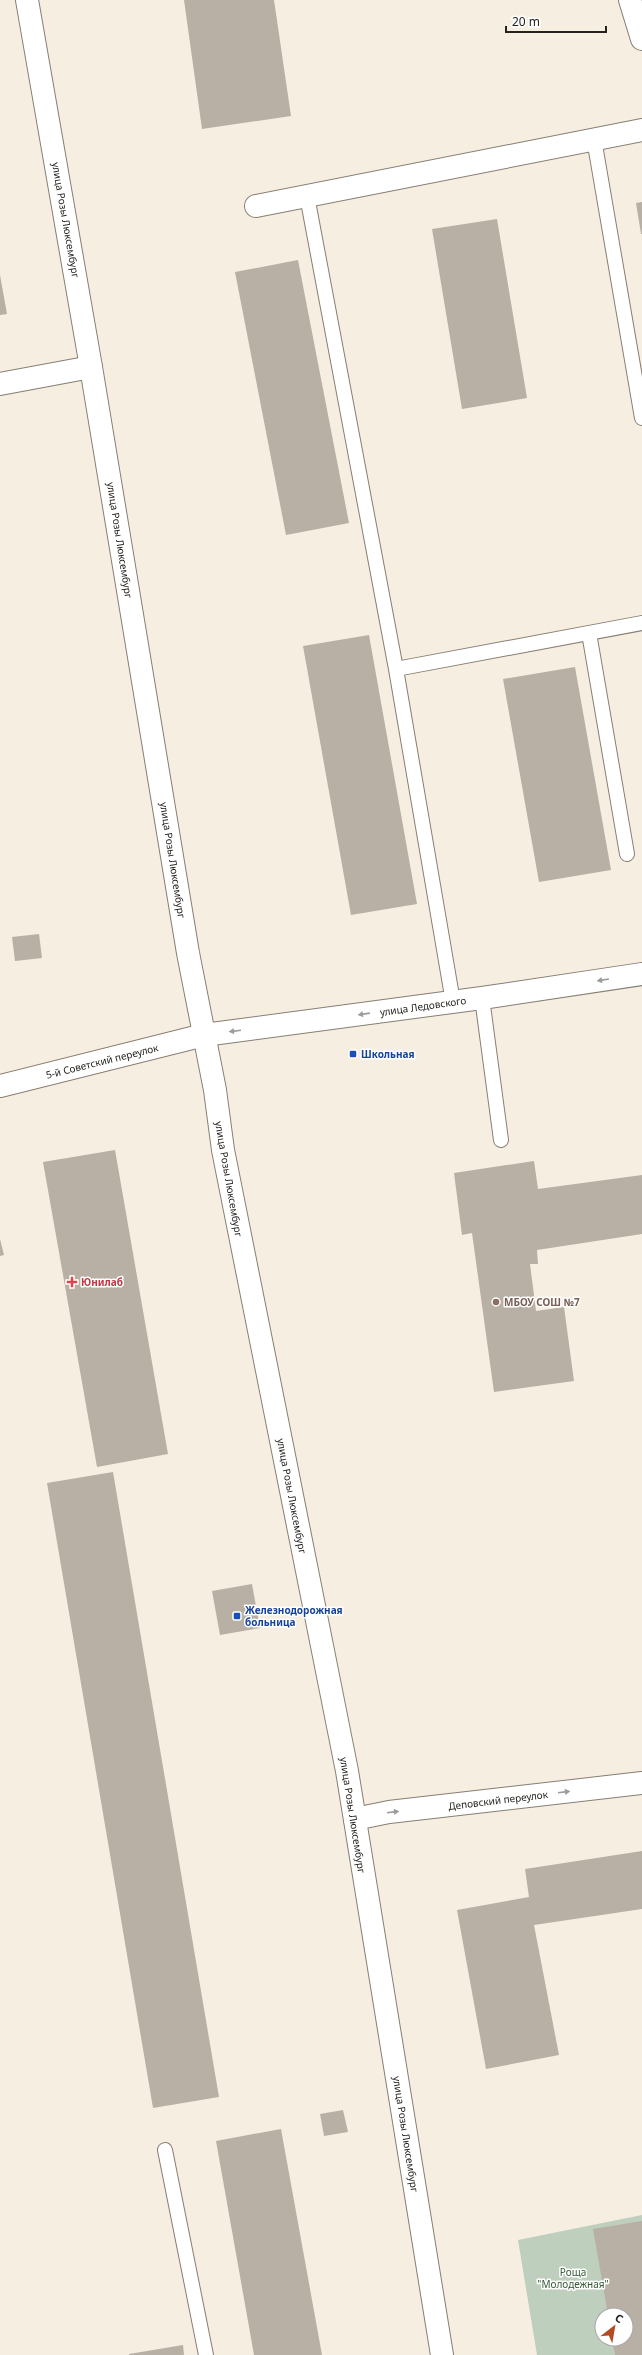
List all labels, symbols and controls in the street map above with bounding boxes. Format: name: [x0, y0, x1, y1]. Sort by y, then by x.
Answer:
scale bar: [506, 8, 606, 34]
text: 20 m: [512, 13, 540, 30]
street label: улица Розы Люксембург: [49, 161, 83, 280]
street label: улица Розы Люксембург: [104, 481, 136, 600]
street label: улица Розы Люксембург: [157, 801, 189, 920]
one-way arrow: [597, 977, 610, 983]
street label: улица Ледовского: [379, 993, 467, 1019]
one-way arrow: [358, 1011, 370, 1017]
one-way arrow: [229, 1028, 241, 1034]
street label: 5-й Советский переулок: [44, 1040, 160, 1082]
place label: Школьная: [361, 1047, 415, 1061]
marker: Школьная: [348, 1049, 358, 1059]
street label: улица Розы Люксембург: [212, 1120, 246, 1239]
place label: Юнилаб: [81, 1275, 123, 1289]
marker: Юнилаб: [66, 1276, 78, 1288]
place label: МБОУ СОШ №7: [504, 1295, 580, 1309]
marker: МБОУ СОШ №7: [491, 1297, 501, 1307]
street label: улица Розы Люксембург: [274, 1437, 310, 1555]
place label: Железнодорожная больница: [245, 1603, 343, 1629]
marker: Железнодорожная больница: [232, 1611, 242, 1621]
street label: улица Розы Люксембург: [337, 1756, 369, 1875]
street label: Деповский переулок: [447, 1787, 549, 1813]
one-way arrow: [558, 1789, 570, 1795]
one-way arrow: [387, 1809, 399, 1815]
street label: улица Розы Люксембург: [390, 2075, 422, 2194]
park label: Роща "Молодежная": [537, 2265, 609, 2291]
north arrow: [594, 2307, 634, 2347]
text: С: [612, 2310, 626, 2326]

